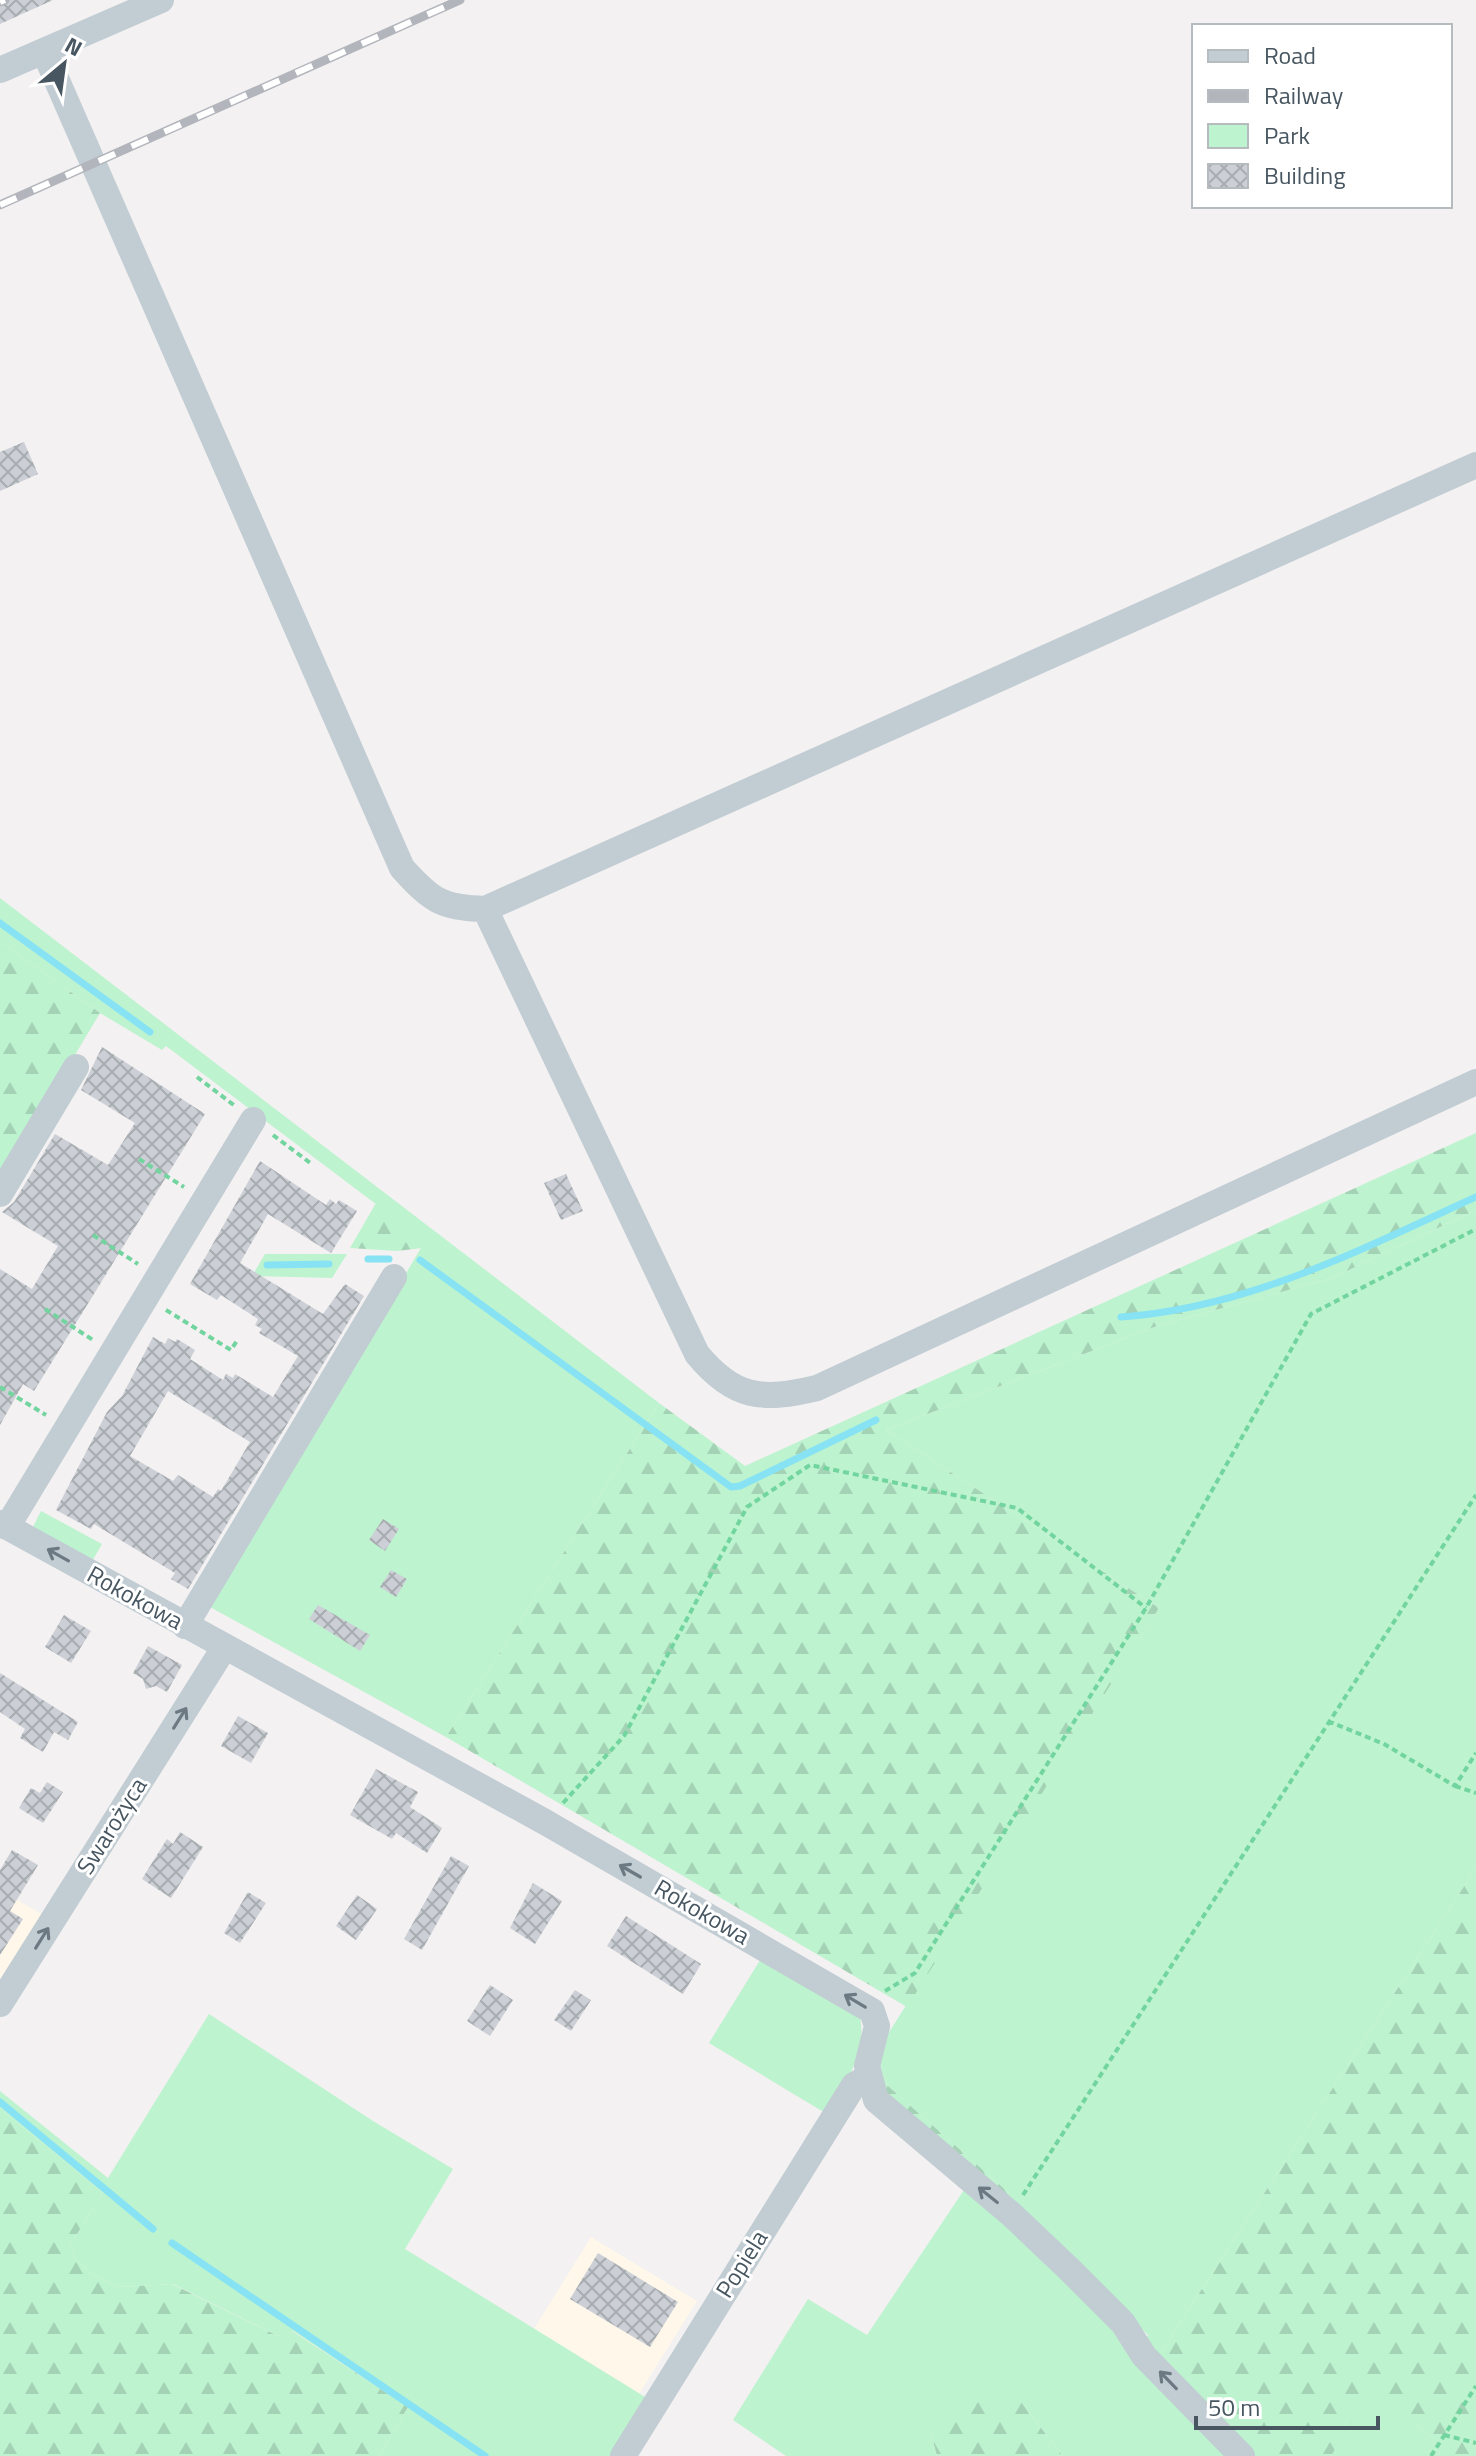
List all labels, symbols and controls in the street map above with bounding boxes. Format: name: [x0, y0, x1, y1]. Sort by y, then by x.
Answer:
north arrow: [24, 24, 104, 104]
legend: [1192, 24, 1452, 208]
text: N: [59, 28, 89, 65]
text: Road: [1264, 37, 1316, 73]
text: Railway: [1264, 77, 1344, 113]
text: Park: [1264, 117, 1310, 153]
text: Building: [1264, 157, 1346, 193]
one-way arrow: [47, 1547, 70, 1563]
street label: Rokokowa: [81, 1556, 190, 1638]
one-way arrow: [172, 1707, 188, 1730]
street label: Swarożyca: [67, 1770, 155, 1881]
one-way arrow: [619, 1863, 642, 1879]
street label: Rokokowa: [648, 1869, 757, 1953]
one-way arrow: [34, 1927, 50, 1950]
one-way arrow: [844, 1992, 867, 2008]
one-way arrow: [978, 2186, 998, 2204]
street label: Popiela: [706, 2222, 776, 2305]
one-way arrow: [1159, 2371, 1178, 2390]
scale bar: [1196, 2380, 1378, 2430]
text: 50 m: [1208, 2389, 1260, 2425]

